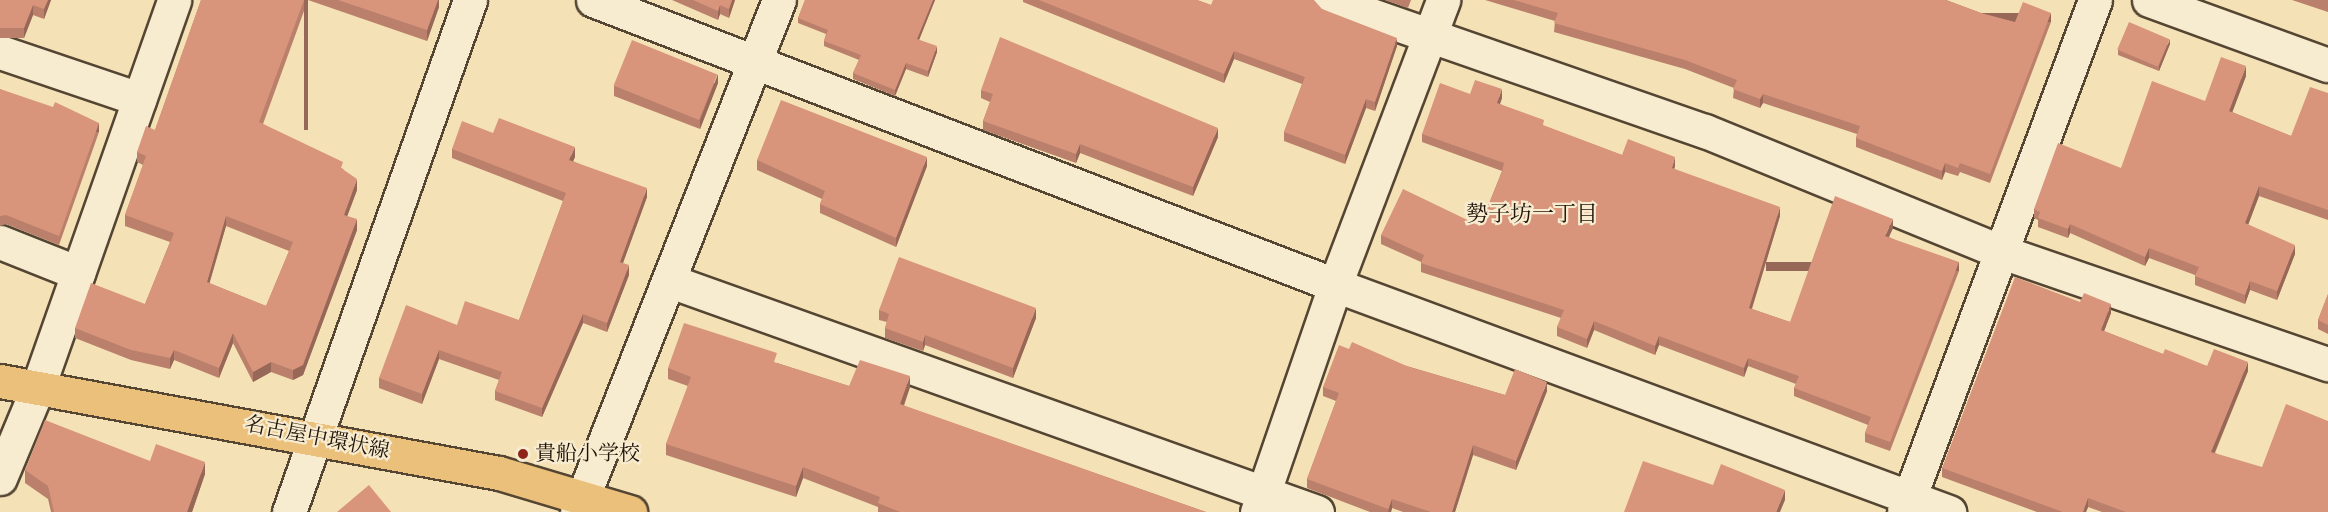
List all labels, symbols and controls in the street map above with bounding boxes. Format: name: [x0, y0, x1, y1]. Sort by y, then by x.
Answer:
district label: 勢子坊一丁目: [1466, 202, 1598, 228]
street label: 名古屋中環状線: [242, 412, 392, 464]
place label: 貴船小学校: [535, 441, 640, 467]
marker: 貴船小学校: [516, 447, 530, 461]

